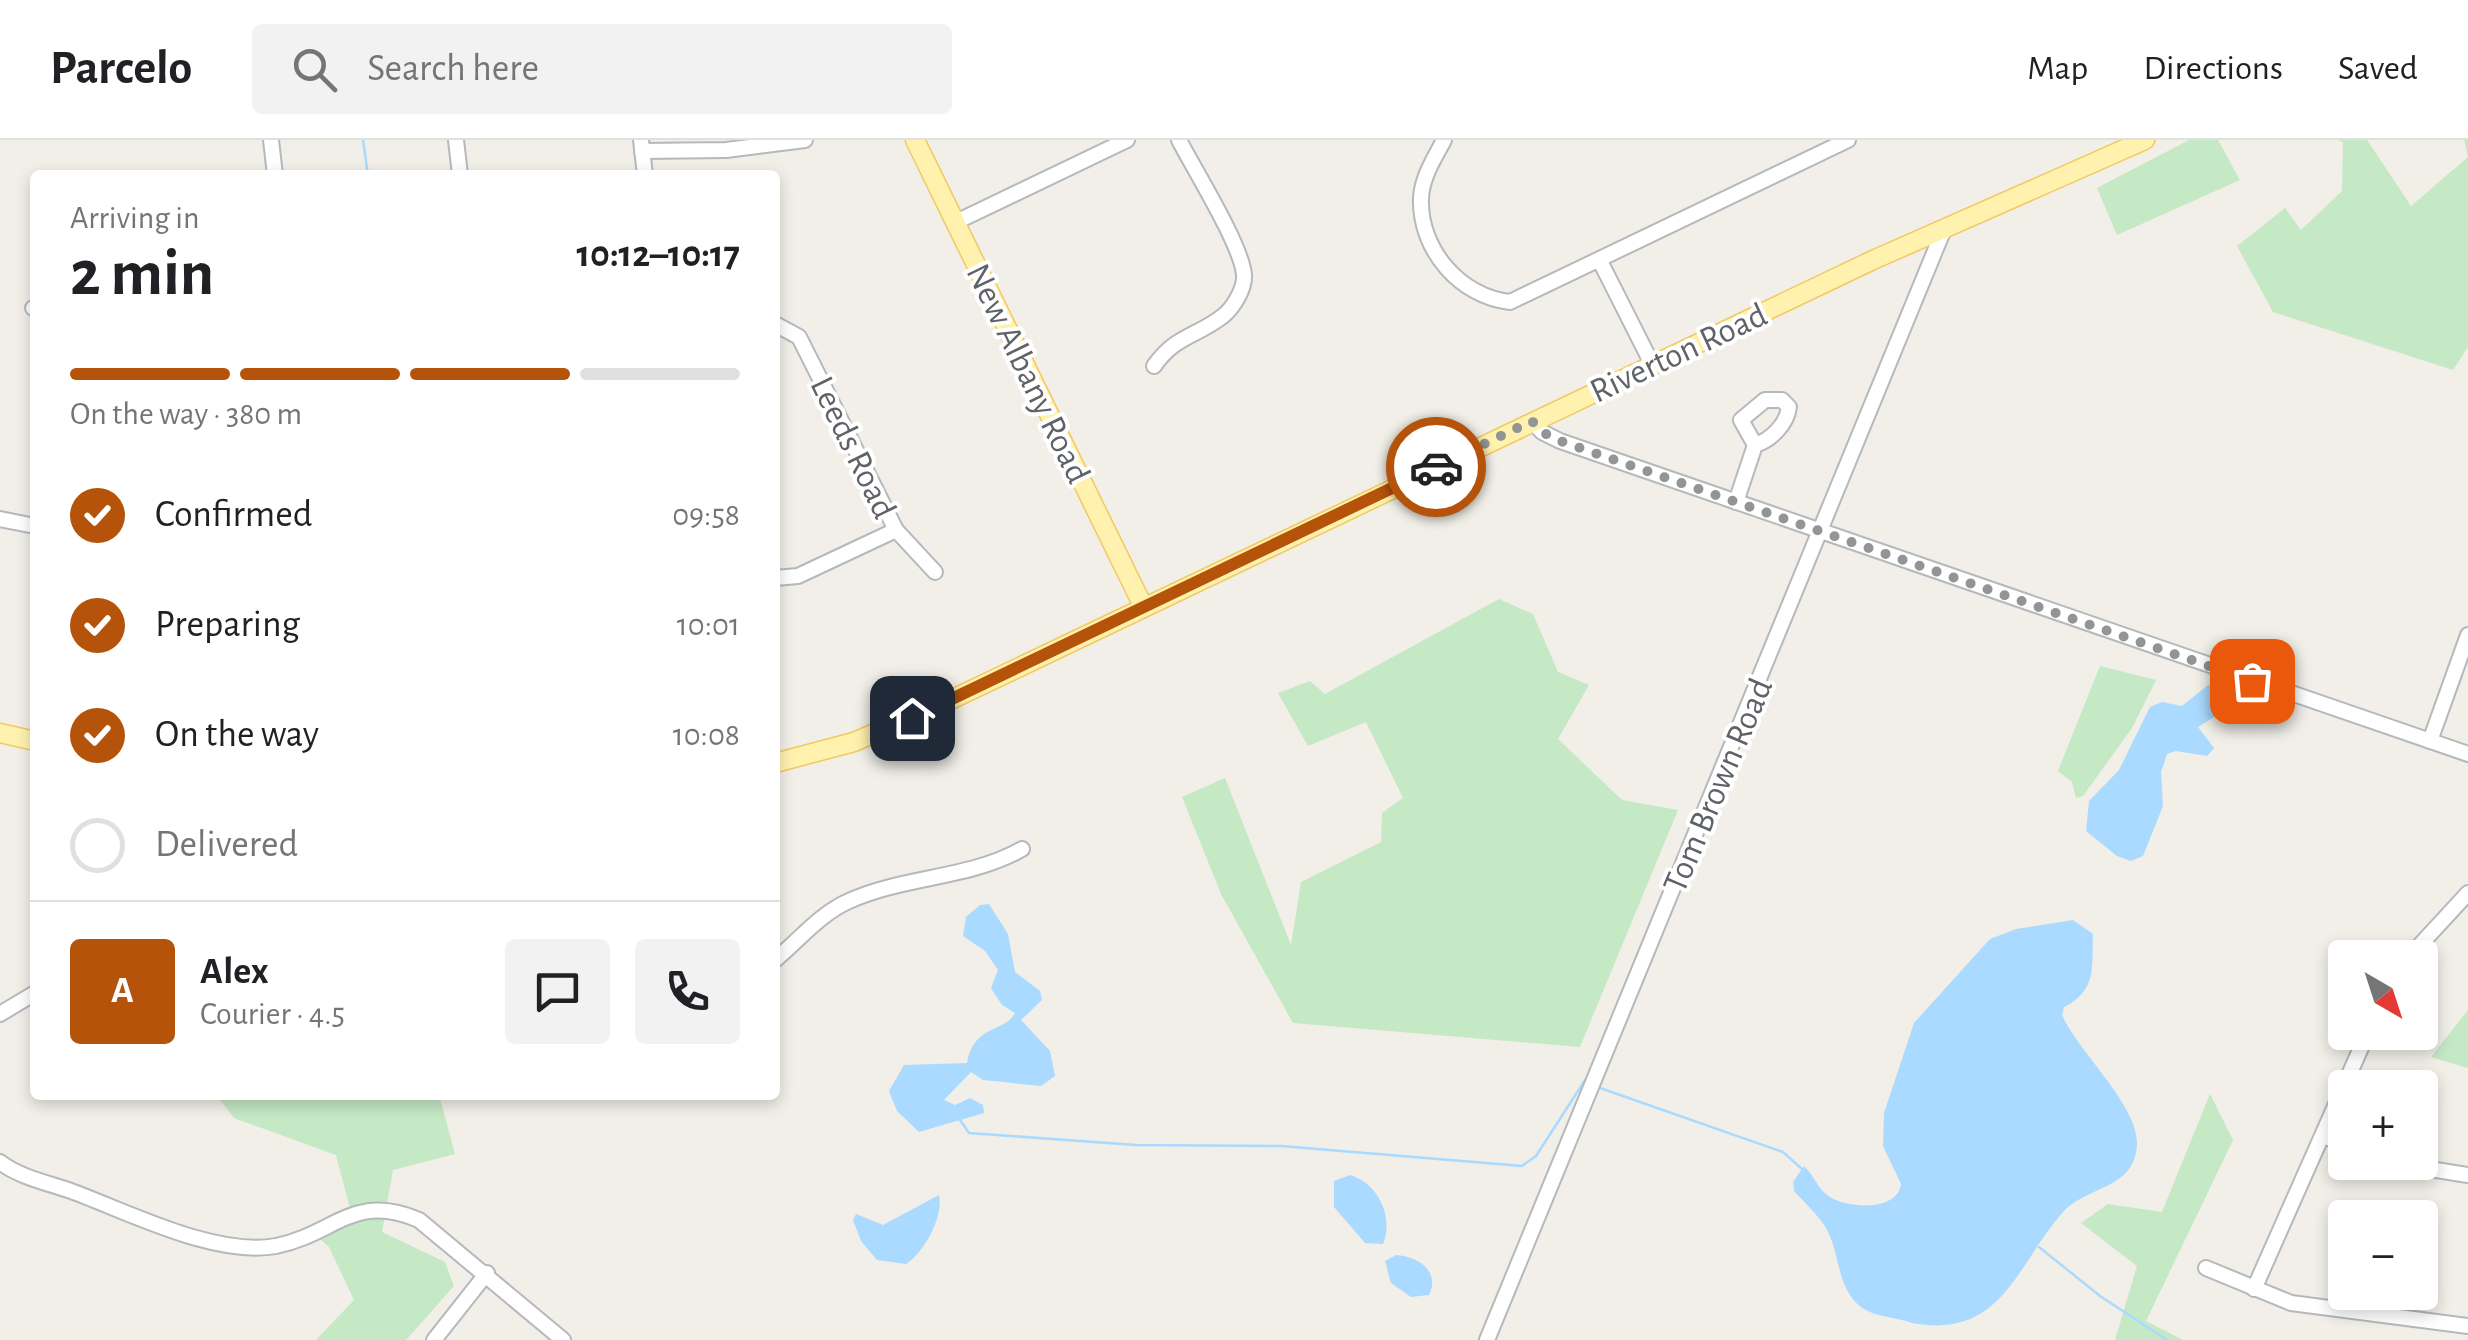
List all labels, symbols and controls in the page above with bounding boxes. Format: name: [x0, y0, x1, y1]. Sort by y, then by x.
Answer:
search box: [252, 24, 952, 114]
icon: search: [287, 42, 342, 97]
text: Parcelo: [50, 45, 192, 93]
text: Search here: [367, 50, 539, 88]
text: Map: [2027, 51, 2088, 86]
text: Directions: [2143, 51, 2283, 86]
text: Saved: [2338, 51, 2418, 86]
text: Arriving in: [70, 202, 199, 234]
text: 10:12–10:17: [576, 236, 740, 274]
text: 2 min: [70, 242, 214, 307]
street label: New Albany Road: [960, 259, 1096, 489]
street label: Riverton Road: [1585, 297, 1772, 409]
street label: Leeds Road: [803, 371, 902, 524]
text: On the way · 380 m: [70, 398, 302, 430]
courier: [1386, 417, 1486, 517]
icon: car: [1409, 440, 1464, 495]
icon: check: [70, 488, 125, 543]
text: Confirmed: [155, 496, 312, 534]
text: 09:58: [672, 499, 740, 531]
icon: check: [70, 598, 125, 653]
text: Preparing: [155, 606, 300, 644]
text: 10:01: [677, 609, 740, 641]
pin: [2210, 639, 2295, 724]
icon: bag: [2225, 654, 2280, 709]
street label: Tom Brown Road: [1658, 673, 1779, 898]
pin: [870, 676, 955, 761]
icon: home: [885, 691, 940, 746]
icon: check: [70, 708, 125, 763]
text: On the way: [155, 716, 319, 754]
text: 10:08: [673, 719, 740, 751]
text: Delivered: [155, 826, 298, 864]
button: chat: [505, 939, 610, 1044]
button: phone: [635, 939, 740, 1044]
north arrow: [2328, 940, 2438, 1050]
map controls: [2328, 940, 2438, 1310]
text: Alex: [200, 953, 269, 991]
text: A: [111, 972, 134, 1010]
text: Courier · 4.5: [200, 998, 345, 1030]
button: +: [2328, 1070, 2438, 1180]
button: −: [2328, 1200, 2438, 1310]

